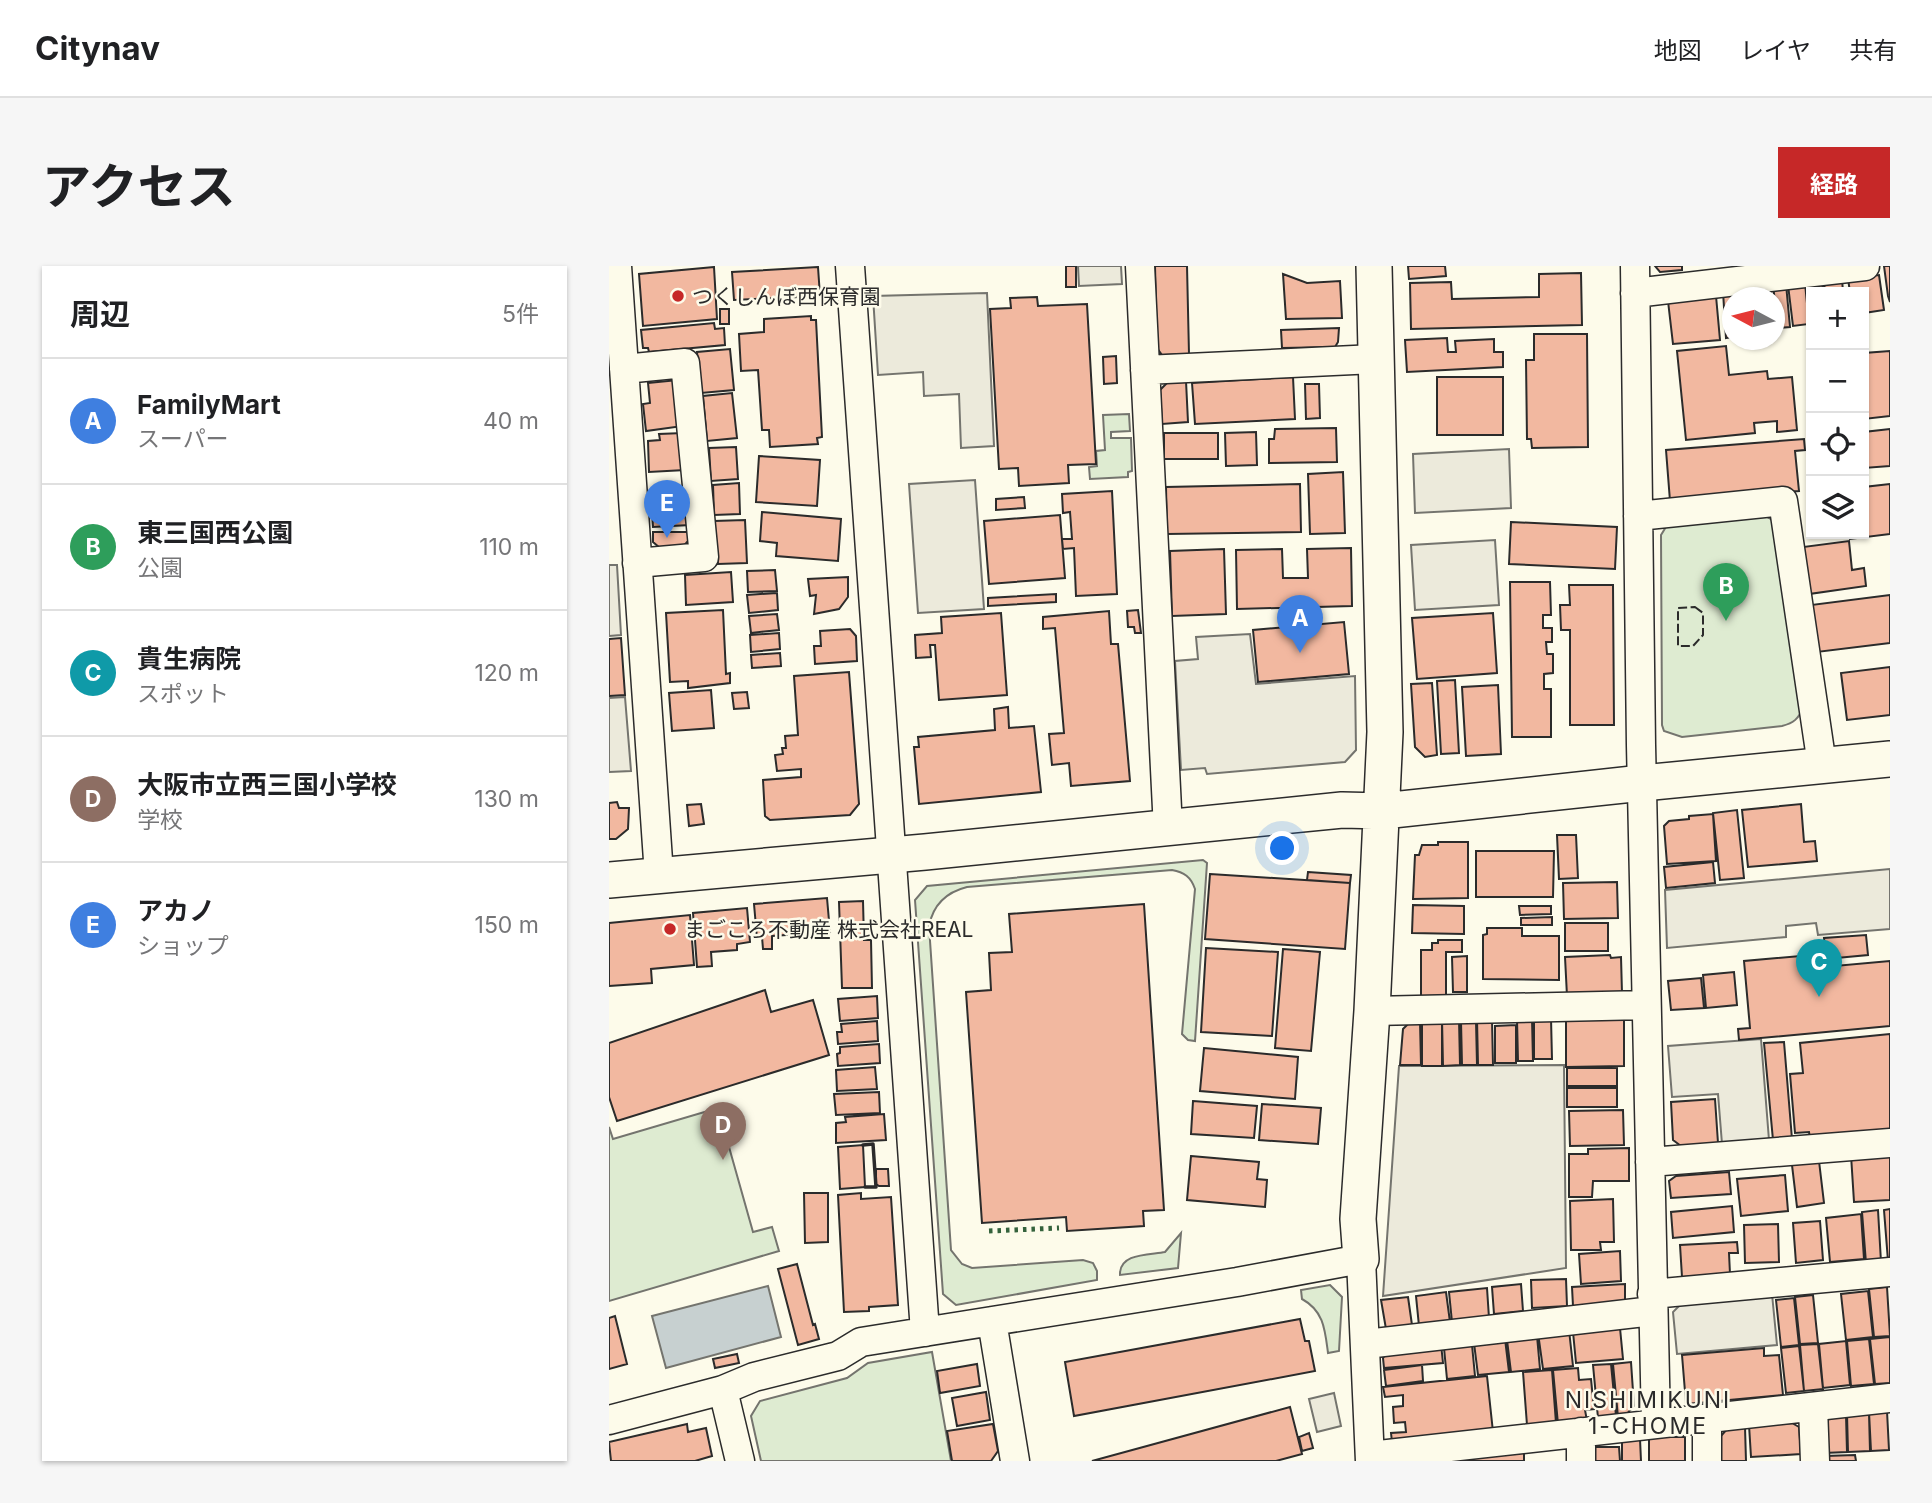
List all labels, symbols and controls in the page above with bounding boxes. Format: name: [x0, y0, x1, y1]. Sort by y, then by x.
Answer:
text: Citynav: [35, 28, 160, 68]
text: 地図: [1654, 36, 1702, 65]
text: レイヤ: [1740, 36, 1811, 65]
text: 共有: [1849, 36, 1897, 65]
button: 経路: [1778, 147, 1890, 218]
text: アクセス: [42, 157, 236, 216]
place label: つくしんぼ西保育園: [692, 284, 881, 309]
north arrow: [1722, 287, 1785, 350]
map controls: [1806, 287, 1869, 539]
button: +: [1806, 287, 1869, 350]
marker: つくしんぼ西保育園: [670, 288, 686, 304]
text: 周辺: [70, 296, 130, 332]
text: 5件: [502, 300, 539, 328]
button: −: [1806, 350, 1869, 413]
text: FamilyMart: [137, 389, 281, 420]
text: A: [84, 407, 102, 435]
text: 40 m: [483, 407, 539, 435]
button: locate: [1806, 413, 1869, 476]
text: スーパー: [137, 425, 229, 453]
button: layers: [1806, 476, 1869, 539]
pin: E: [644, 480, 690, 538]
text: 東三国西公園: [137, 517, 293, 548]
text: B: [85, 533, 101, 561]
text: 110 m: [479, 533, 539, 561]
text: 公園: [137, 554, 183, 582]
pin: B: [1703, 563, 1749, 621]
pin: A: [1277, 595, 1323, 653]
text: 貴生病院: [137, 643, 241, 674]
text: C: [84, 659, 102, 687]
text: 120 m: [474, 659, 539, 687]
text: スポット: [137, 680, 229, 708]
text: 大阪市立西三国小学校: [137, 769, 397, 800]
text: D: [85, 785, 101, 813]
text: 130 m: [474, 785, 539, 813]
text: 学校: [137, 806, 183, 834]
your location: [1265, 831, 1299, 865]
text: アカノ: [137, 895, 215, 926]
text: E: [86, 911, 100, 939]
text: 150 m: [475, 911, 539, 939]
place label: まごころ不動産 株式会社REAL: [684, 917, 973, 942]
marker: まごころ不動産 株式会社REAL: [662, 921, 678, 937]
text: ショップ: [137, 932, 229, 960]
pin: C: [1796, 939, 1842, 997]
pin: D: [700, 1102, 746, 1160]
district label: NISHIMIKUNI 1-CHOME: [1565, 1386, 1731, 1440]

